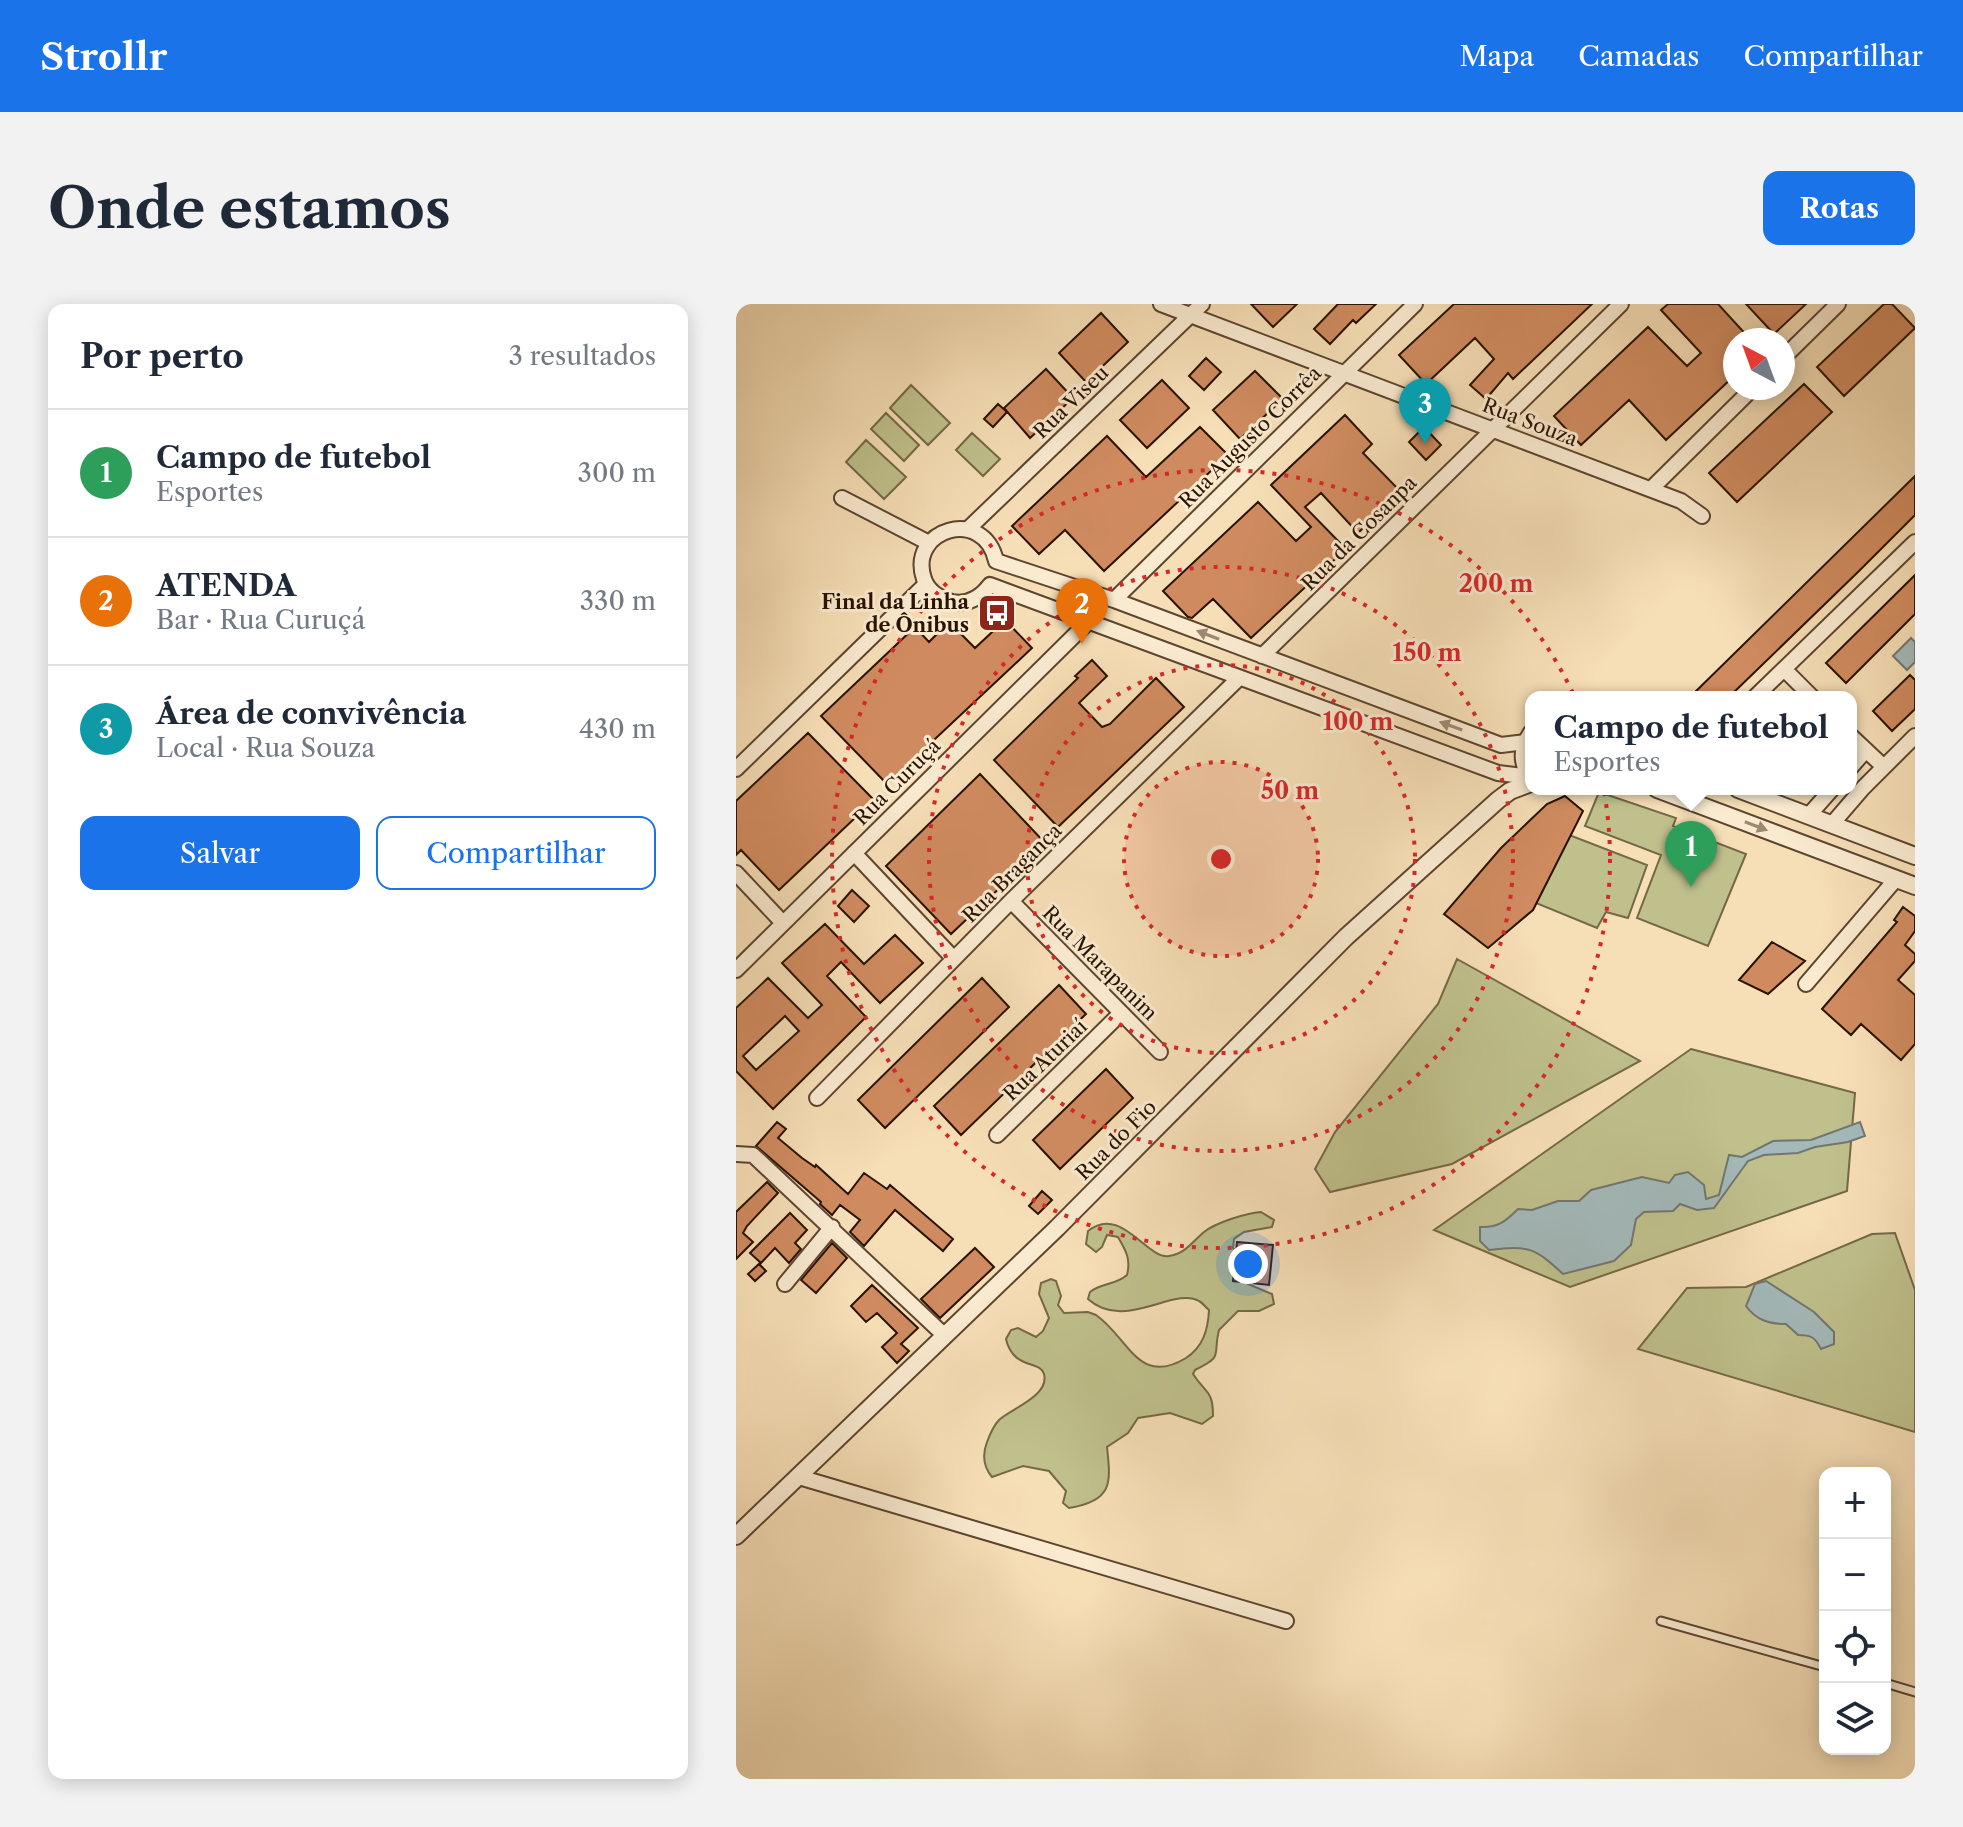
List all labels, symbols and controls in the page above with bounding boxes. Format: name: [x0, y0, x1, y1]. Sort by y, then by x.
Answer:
text: Strollr: [40, 33, 167, 80]
text: Mapa: [1459, 39, 1534, 73]
text: Camadas: [1578, 39, 1700, 73]
text: Compartilhar: [1744, 39, 1923, 73]
button: Rotas: [1763, 171, 1915, 245]
text: Onde estamos: [48, 174, 451, 243]
north arrow: [1723, 328, 1795, 400]
text: Por perto: [80, 335, 244, 377]
text: 3 resultados: [509, 340, 656, 372]
street label: Rua Viseu: [1029, 361, 1113, 443]
street label: Rua Augusto Corrêa: [1174, 361, 1326, 513]
pin: 3: [1399, 378, 1451, 444]
street label: Rua Souza: [1479, 393, 1581, 451]
text: Campo de futebol: [156, 439, 431, 476]
text: 1: [100, 457, 112, 489]
text: 300 m: [578, 457, 656, 489]
street label: Rua da Cosanpa: [1297, 470, 1422, 595]
text: Esportes: [156, 476, 263, 508]
text: ATENDA: [156, 567, 296, 604]
text: 200 m: [1459, 569, 1533, 598]
pin: 2: [1056, 578, 1108, 644]
text: 2: [98, 585, 114, 617]
text: 330 m: [580, 585, 656, 617]
place label: Final da Linha de Ônibus: [821, 590, 969, 637]
bus stop icon: Final da Linha de Ônibus: [976, 592, 1018, 634]
text: Bar · Rua Curuçá: [156, 604, 365, 636]
one-way arrow: [1195, 628, 1219, 641]
text: 150 m: [1392, 638, 1462, 667]
popup: [1525, 691, 1857, 795]
text: Área de convivência: [156, 695, 466, 732]
text: 100 m: [1322, 707, 1394, 736]
text: Campo de futebol: [1553, 709, 1829, 746]
text: 3: [99, 713, 113, 745]
text: 430 m: [579, 713, 656, 745]
one-way arrow: [1439, 719, 1463, 732]
text: Local · Rua Souza: [156, 732, 375, 764]
street label: Rua Curuçá: [849, 733, 946, 830]
text: Esportes: [1553, 746, 1661, 778]
text: 50 m: [1261, 776, 1319, 805]
button: Salvar: [80, 816, 360, 890]
button: Compartilhar: [376, 816, 656, 890]
street label: Rua Bragança: [957, 818, 1067, 928]
one-way arrow: [1744, 820, 1768, 833]
pin: 1: [1665, 821, 1717, 887]
centre of rings: [1207, 845, 1235, 873]
street label: Rua Marapanim: [1038, 901, 1163, 1026]
street label: Rua Aturiaí: [998, 1014, 1092, 1106]
street label: Rua do Fio: [1071, 1095, 1161, 1185]
your location: [1228, 1244, 1268, 1284]
map controls: [1819, 1467, 1891, 1755]
button: +: [1819, 1467, 1891, 1539]
button: −: [1819, 1539, 1891, 1611]
button: locate: [1819, 1611, 1891, 1683]
button: layers: [1819, 1683, 1891, 1755]

